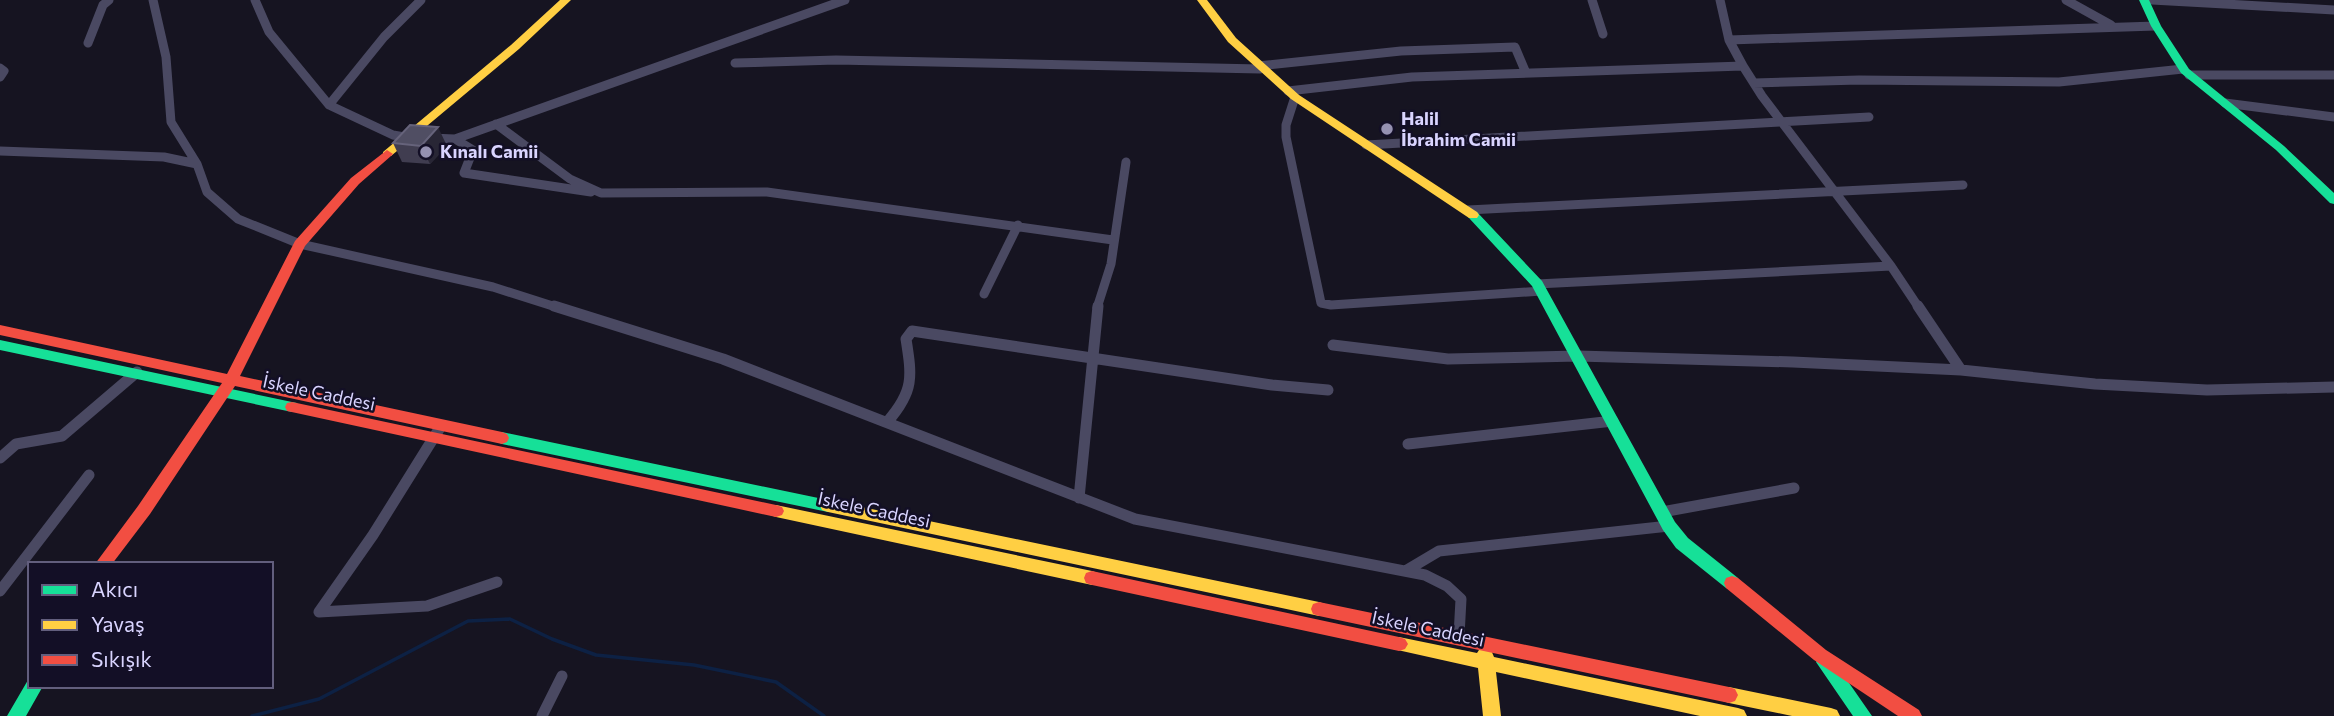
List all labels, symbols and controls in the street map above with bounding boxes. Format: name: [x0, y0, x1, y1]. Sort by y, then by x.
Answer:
place label: Halil İbrahim Camii: [1401, 107, 1516, 150]
marker: Halil İbrahim Camii: [1379, 121, 1395, 137]
place label: Kınalı Camii: [440, 140, 538, 162]
marker: Kınalı Camii: [418, 144, 434, 160]
street label: İskele Caddesi: [261, 369, 377, 415]
street label: İskele Caddesi: [816, 486, 932, 532]
legend: [28, 562, 273, 688]
text: Akıcı: [91, 576, 138, 601]
street label: İskele Caddesi: [1370, 605, 1486, 651]
text: Yavaş: [91, 611, 144, 636]
text: Sıkışık: [91, 646, 152, 671]

